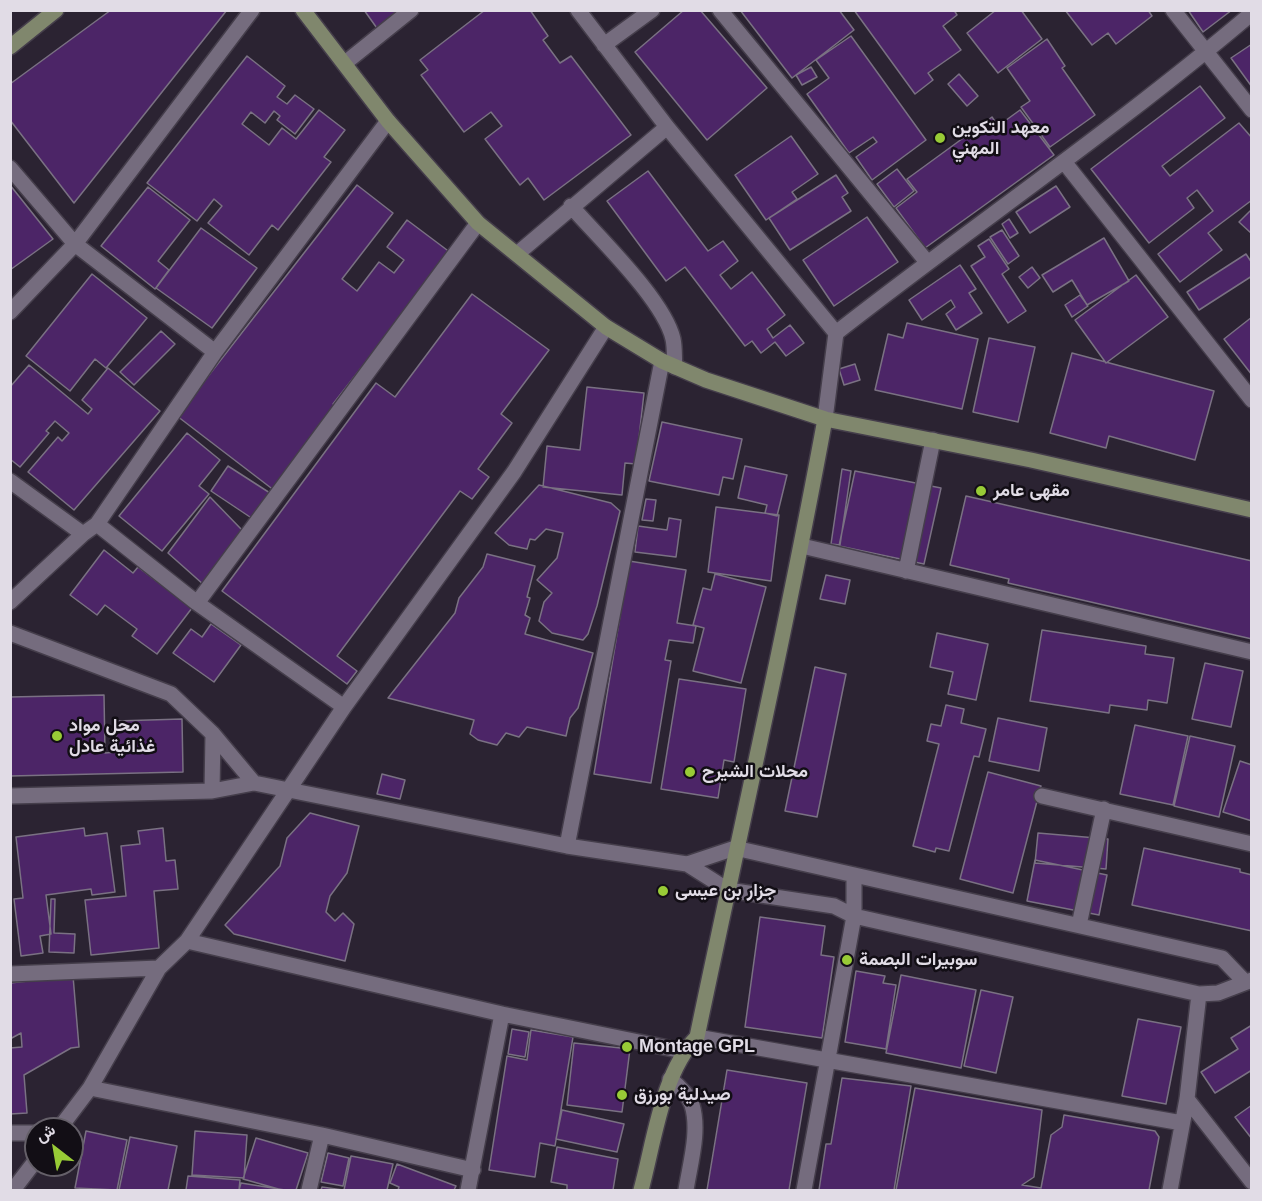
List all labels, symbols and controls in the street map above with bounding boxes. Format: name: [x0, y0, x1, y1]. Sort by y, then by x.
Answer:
place label: معهد التكوين المهني: [952, 117, 1050, 160]
marker: معهد التكوين المهني: [933, 131, 947, 145]
place label: مقهى عامر: [993, 480, 1070, 502]
marker: مقهى عامر: [974, 484, 988, 498]
place label: محل مواد غذائية عادل: [69, 715, 155, 758]
marker: محل مواد غذائية عادل: [50, 729, 64, 743]
place label: محلات الشيرح: [702, 761, 808, 783]
marker: محلات الشيرح: [683, 765, 697, 779]
place label: جزار بن عيسى: [675, 880, 776, 902]
marker: جزار بن عيسى: [656, 884, 670, 898]
place label: سوبيرات البصمة: [859, 949, 977, 971]
marker: سوبيرات البصمة: [840, 953, 854, 967]
place label: Montage GPL: [639, 1036, 755, 1058]
marker: Montage GPL: [620, 1040, 634, 1054]
place label: صيدلية بورزق: [634, 1084, 731, 1106]
marker: صيدلية بورزق: [615, 1088, 629, 1102]
north arrow: [24, 1117, 84, 1177]
text: ش: [33, 1121, 58, 1145]

